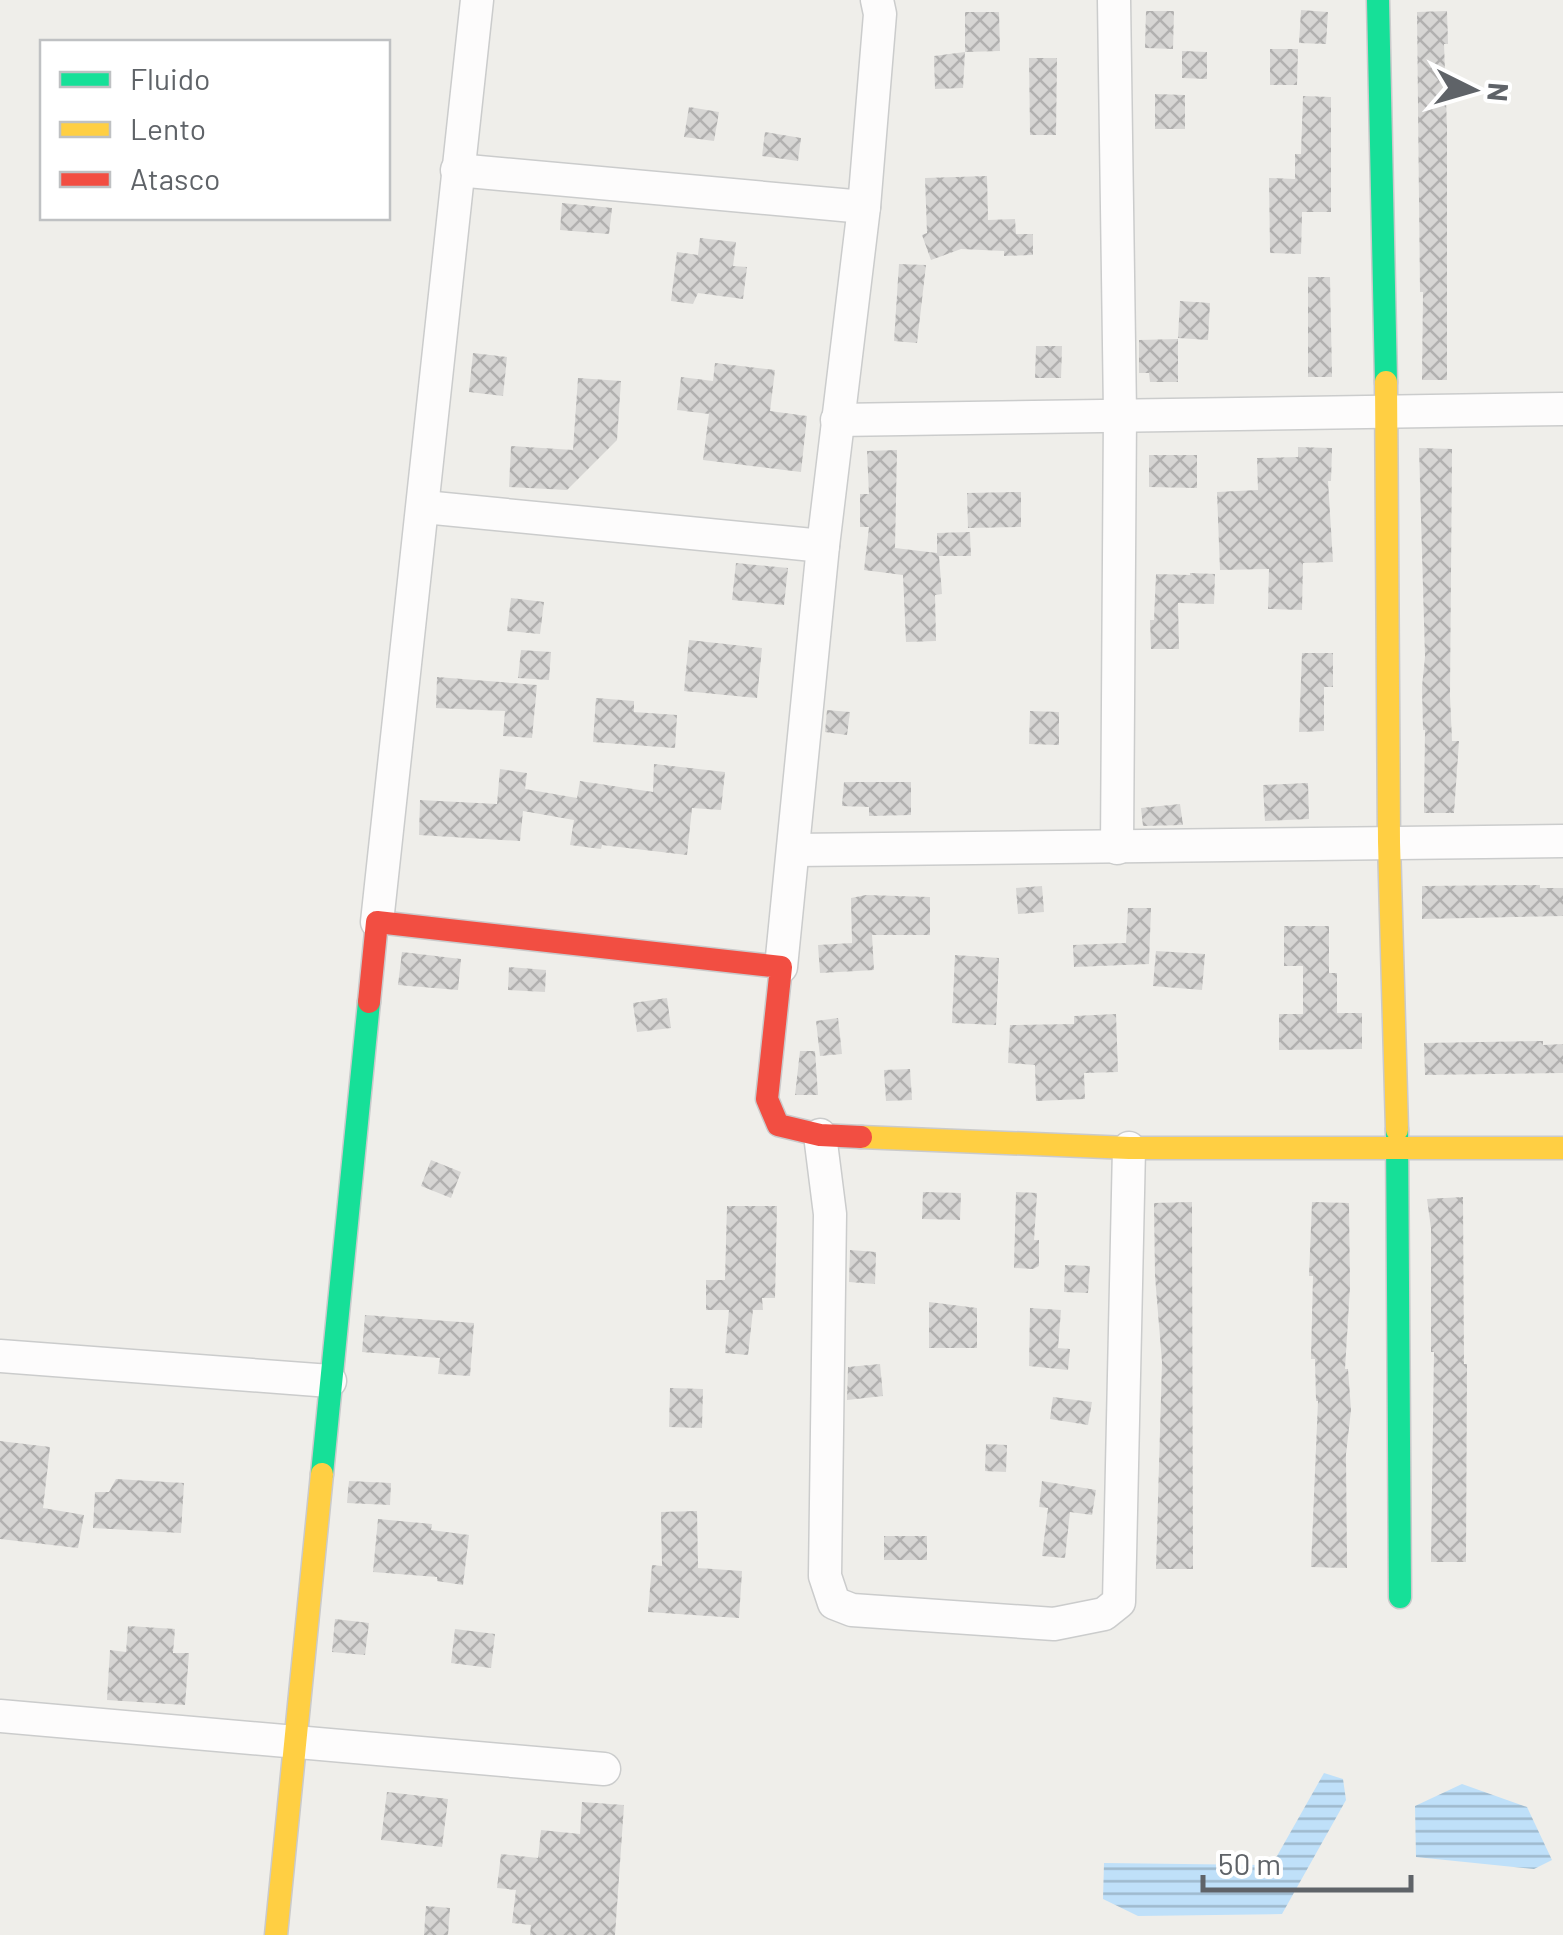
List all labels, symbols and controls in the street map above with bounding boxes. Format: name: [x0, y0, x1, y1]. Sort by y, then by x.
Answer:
legend: [40, 40, 390, 220]
north arrow: [1423, 40, 1523, 140]
text: Fluido: [130, 60, 210, 96]
text: N: [1481, 82, 1517, 103]
text: Lento: [130, 110, 206, 146]
text: Atasco: [130, 160, 220, 196]
scale bar: [1203, 1830, 1410, 1892]
text: 50 m: [1218, 1845, 1281, 1881]

